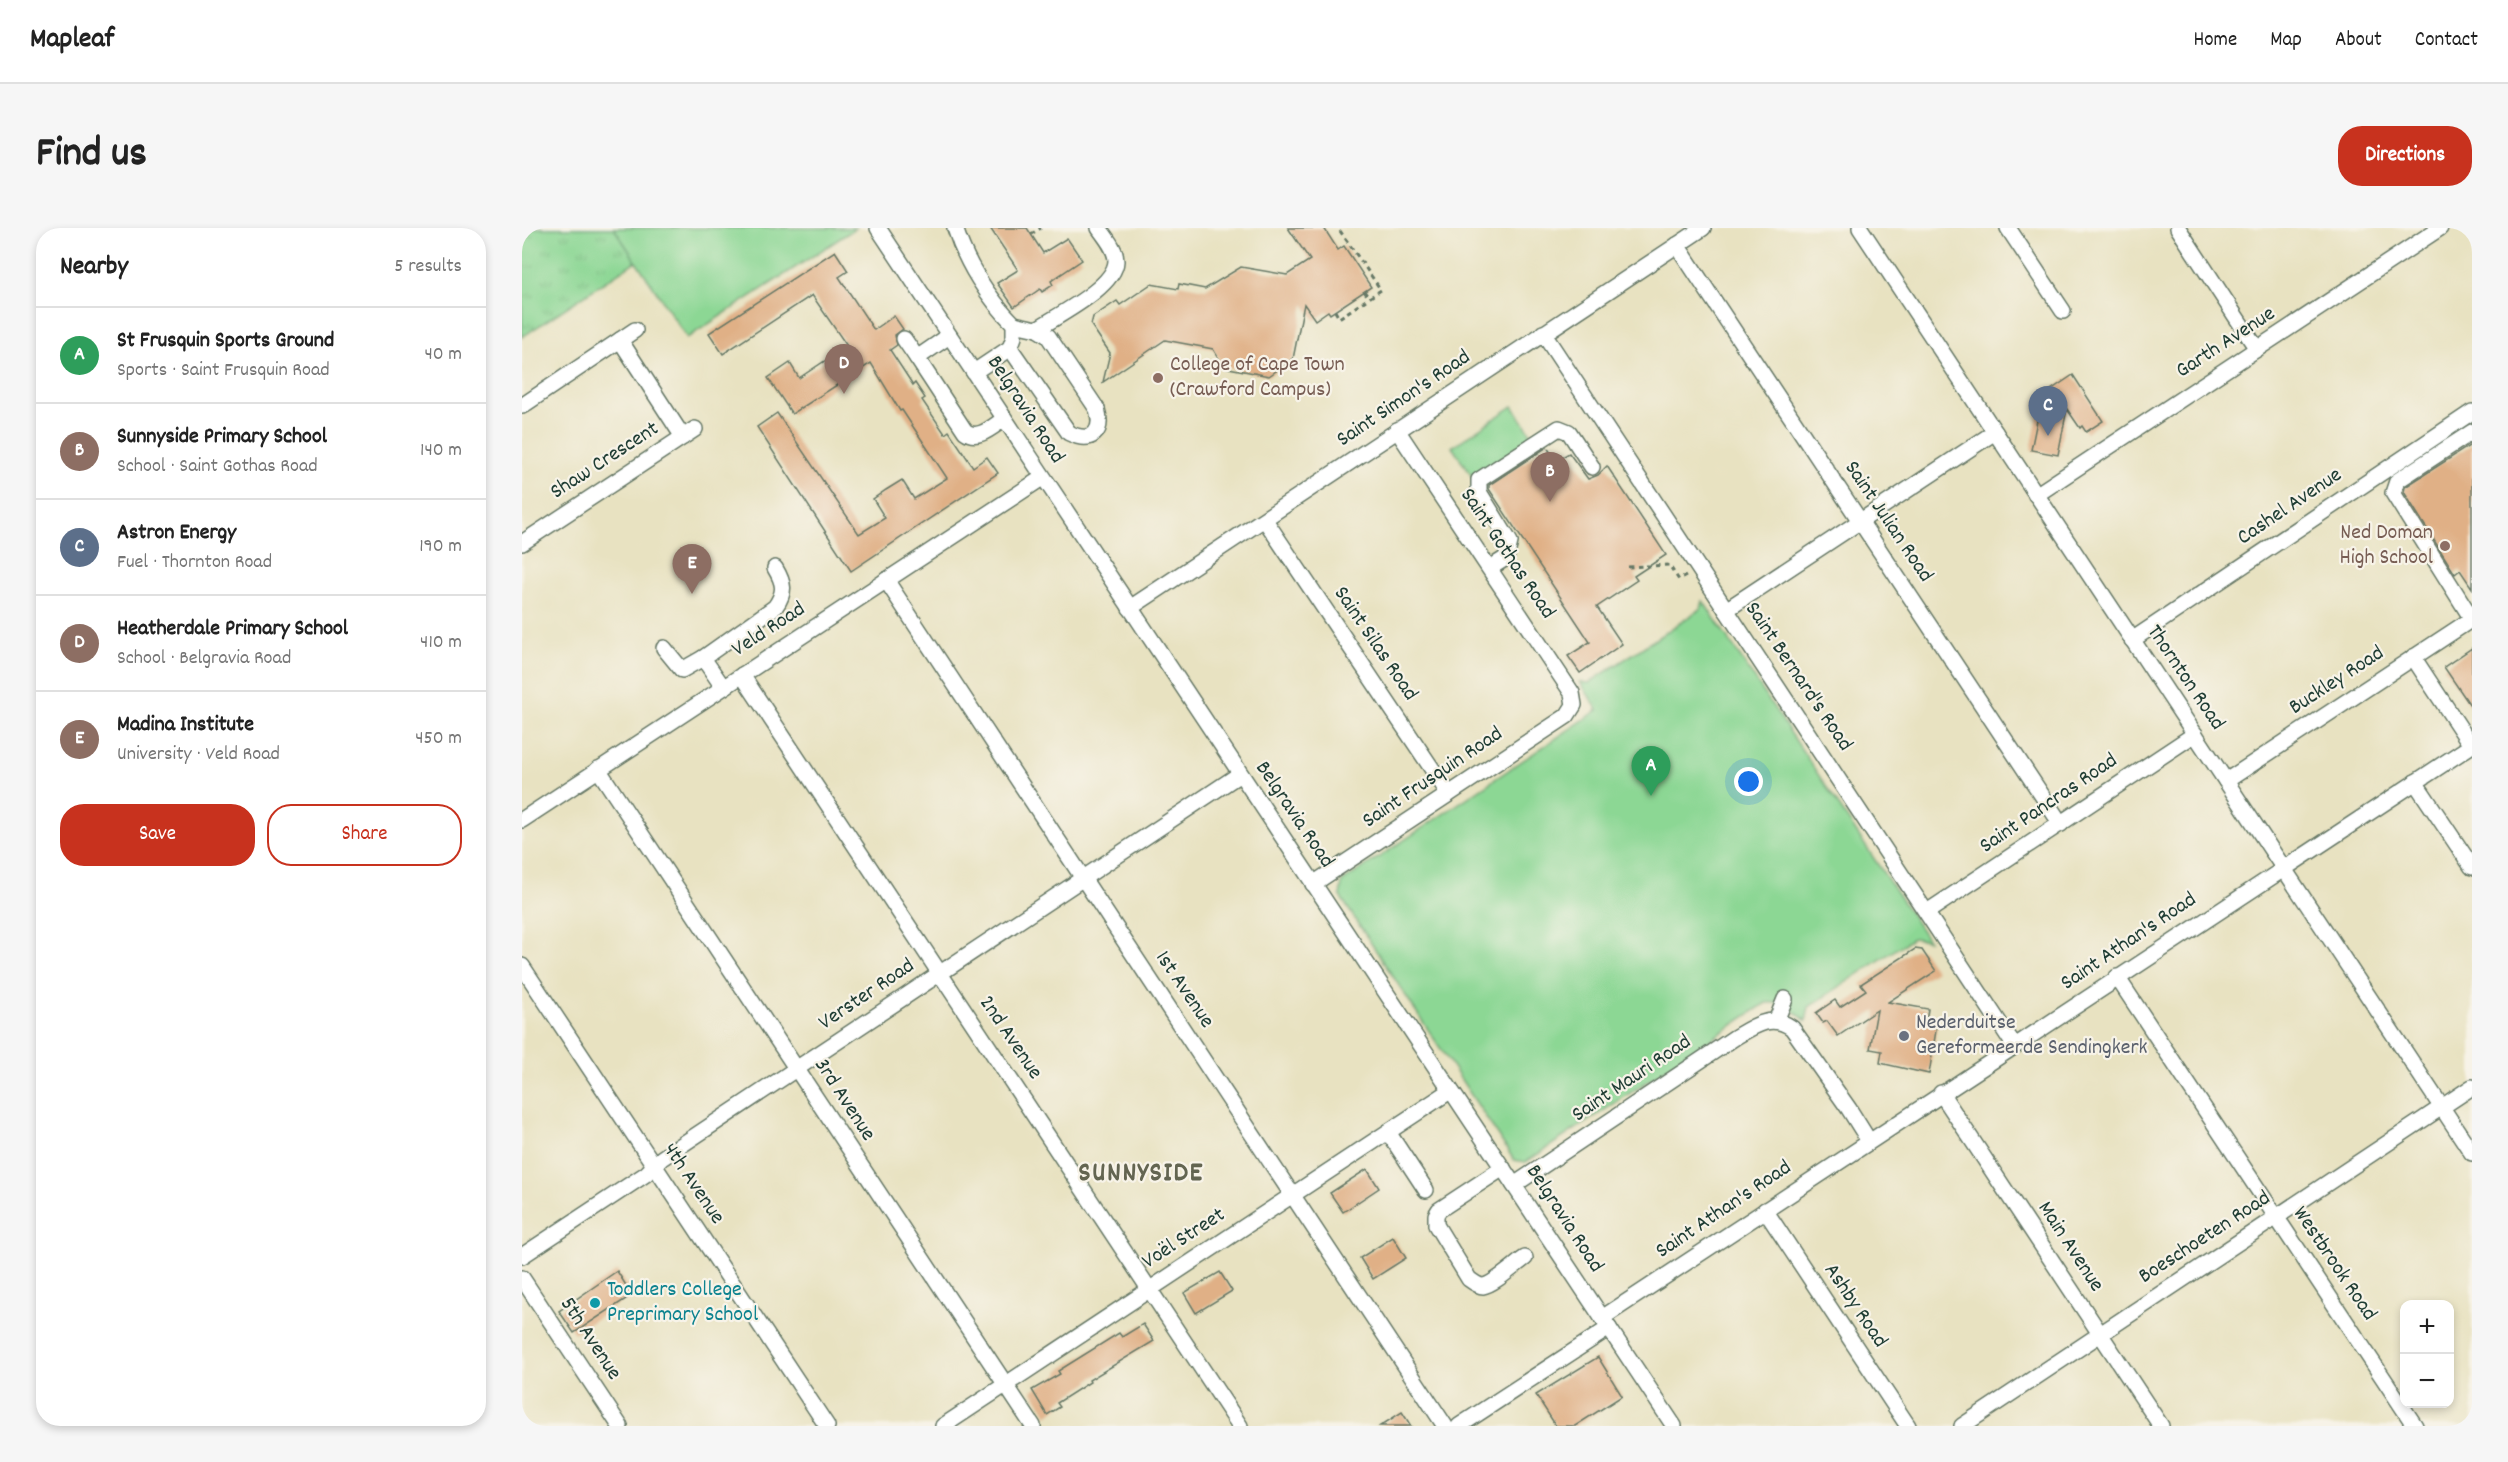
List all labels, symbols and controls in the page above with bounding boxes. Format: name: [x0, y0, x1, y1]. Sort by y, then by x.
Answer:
text: Mapleaf: [30, 21, 114, 61]
text: Home: [2193, 26, 2237, 56]
text: Map: [2270, 26, 2302, 56]
text: About: [2335, 26, 2382, 56]
text: Contact: [2415, 26, 2478, 56]
text: Find us: [36, 126, 147, 186]
button: Directions: [2338, 126, 2472, 186]
text: Nearby: [60, 249, 128, 286]
text: 5 results: [394, 253, 462, 281]
street label: Garth Avenue: [2170, 299, 2282, 387]
text: St Frusquin Sports Ground: [117, 326, 334, 357]
text: A: [74, 341, 85, 369]
text: 40 m: [424, 341, 462, 369]
street label: Saint Simon's Road: [1331, 343, 1477, 455]
pin: D: [824, 344, 864, 394]
street label: Belgravia Road: [978, 350, 1072, 470]
place label: College of Cape Town (Crawford Campus): [1170, 350, 1345, 406]
text: Sports · Saint Frusquin Road: [117, 357, 330, 385]
marker: College of Cape Town (Crawford Campus): [1151, 371, 1165, 385]
pin: C: [2028, 386, 2068, 436]
street label: Shaw Crescent: [545, 414, 665, 508]
text: Sunnyside Primary School: [117, 422, 327, 453]
text: B: [75, 437, 84, 465]
text: 140 m: [420, 437, 462, 465]
pin: B: [1530, 452, 1570, 502]
text: School · Saint Gothas Road: [117, 453, 318, 481]
street label: Saint Julian Road: [1836, 455, 1940, 589]
street label: Cashel Avenue: [2231, 460, 2349, 554]
street label: Saint Gothas Road: [1452, 482, 1562, 626]
text: Astron Energy: [117, 518, 236, 549]
place label: Ned Doman High School: [2340, 518, 2433, 574]
text: C: [75, 533, 84, 561]
text: 190 m: [419, 533, 462, 561]
marker: Ned Doman High School: [2438, 539, 2452, 553]
pin: E: [672, 544, 712, 594]
text: Fuel · Thornton Road: [117, 549, 272, 577]
street label: Saint Silas Road: [1325, 581, 1425, 707]
street label: Veld Road: [726, 595, 812, 665]
street label: Saint Bernard's Road: [1736, 596, 1860, 758]
text: Heatherdale Primary School: [117, 614, 348, 645]
street label: Thornton Road: [2138, 619, 2232, 737]
text: D: [74, 629, 85, 657]
text: 410 m: [420, 629, 462, 657]
street label: Buckley Road: [2283, 639, 2391, 723]
text: School · Belgravia Road: [117, 645, 291, 673]
text: Madina Institute: [117, 710, 254, 741]
street label: Saint Frusquin Road: [1356, 719, 1510, 837]
text: E: [75, 725, 84, 753]
text: 450 m: [415, 725, 462, 753]
text: University · Veld Road: [117, 741, 280, 769]
pin: A: [1632, 746, 1670, 796]
street label: Saint Pancras Road: [1974, 746, 2124, 862]
street label: Belgravia Road: [1247, 755, 1341, 875]
your location: [1734, 767, 1763, 796]
button: Save: [60, 804, 255, 866]
button: Share: [267, 804, 462, 866]
street label: Saint Athan's Road: [2055, 885, 2203, 999]
street label: 1st Avenue: [1147, 945, 1221, 1035]
street label: Verster Road: [813, 951, 921, 1039]
street label: 2nd Avenue: [970, 990, 1050, 1086]
place label: Nederduitse Gereformeerde Sendingkerk: [1916, 1008, 2148, 1064]
street label: Saint Mauri Road: [1566, 1027, 1698, 1131]
marker: Nederduitse Gereformeerde Sendingkerk: [1897, 1029, 1911, 1043]
street label: 3rd Avenue: [806, 1052, 882, 1148]
street label: 4th Avenue: [654, 1137, 732, 1231]
street label: Saint Athan's Road: [1650, 1153, 1798, 1267]
district label: SUNNYSIDE: [1078, 1155, 1204, 1195]
street label: Belgravia Road: [1517, 1159, 1611, 1279]
street label: Boeschoeten Road: [2133, 1184, 2277, 1292]
street label: Main Avenue: [2029, 1196, 2111, 1298]
street label: Voël Street: [1136, 1201, 1232, 1277]
street label: Westbrook Road: [2284, 1201, 2384, 1327]
street label: Ashby Road: [1815, 1258, 1895, 1354]
place label: Toddlers College Preprimary School: [607, 1275, 758, 1331]
street label: 5th Avenue: [552, 1291, 628, 1387]
marker: Toddlers College Preprimary School: [588, 1296, 602, 1310]
map controls: [2400, 1300, 2454, 1408]
button: +: [2400, 1300, 2454, 1354]
button: −: [2400, 1354, 2454, 1408]

